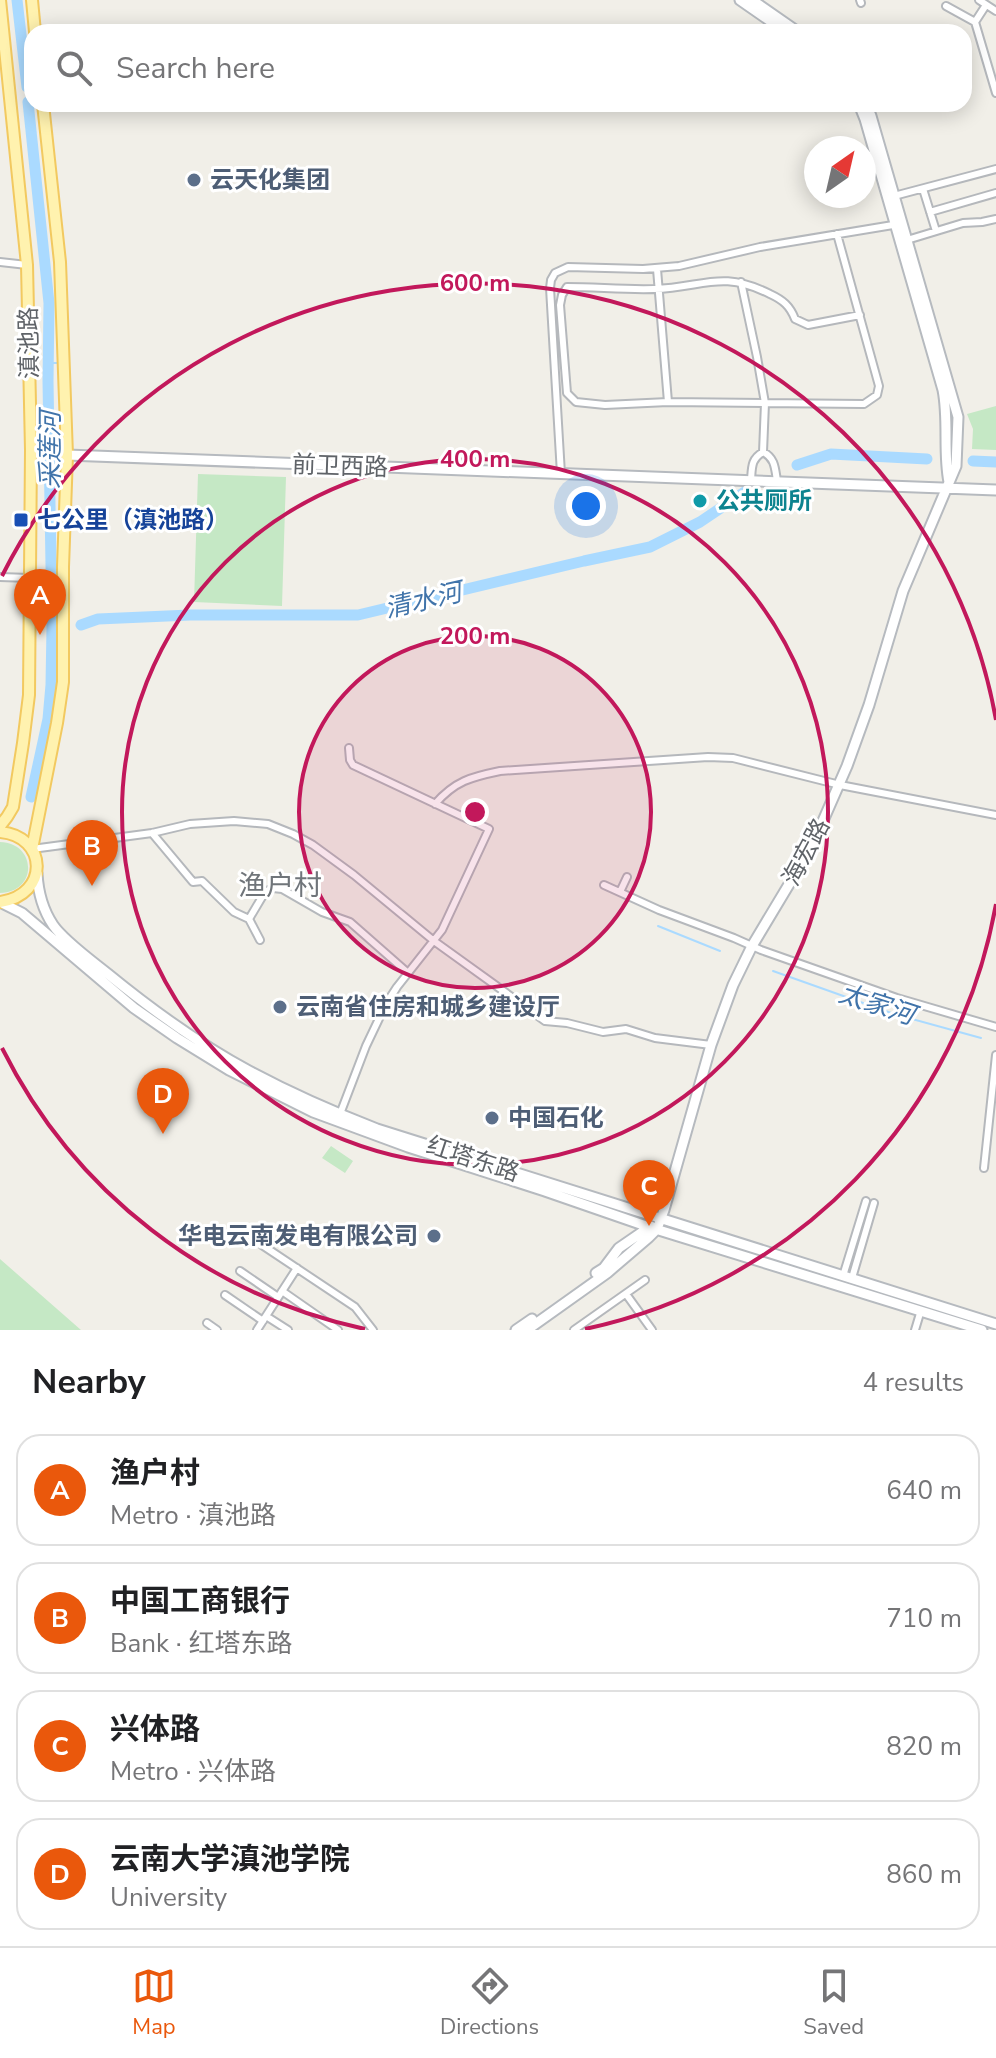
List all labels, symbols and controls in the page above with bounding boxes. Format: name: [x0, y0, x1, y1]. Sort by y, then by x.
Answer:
search box: [24, 24, 972, 112]
icon: search: [52, 46, 96, 90]
text: Search here: [116, 48, 275, 89]
north arrow: [804, 136, 876, 208]
place label: 云天化集团: [210, 164, 330, 196]
marker: 云天化集团: [185, 171, 203, 189]
text: 600 m: [440, 267, 510, 299]
street label: 滇池路: [12, 307, 46, 379]
water label: 采莲河: [33, 406, 68, 489]
text: 400 m: [440, 443, 510, 475]
street label: 前卫西路: [291, 448, 389, 484]
place label: 公共厕所: [716, 485, 812, 517]
your location: [566, 486, 606, 526]
marker: 公共厕所: [691, 492, 709, 510]
place label: 七公里（滇池路）: [37, 504, 229, 536]
marker: 七公里（滇池路）: [12, 511, 30, 529]
pin: A: [14, 569, 66, 635]
water label: 清水河: [381, 574, 470, 626]
text: 200 m: [440, 620, 510, 652]
centre of rings: [461, 798, 489, 826]
street label: 海宏路: [775, 813, 837, 891]
pin: B: [66, 820, 118, 886]
district label: 渔户村: [238, 867, 322, 905]
water label: 太家河: [834, 976, 924, 1035]
place label: 云南省住房和城乡建设厅: [296, 991, 560, 1023]
marker: 云南省住房和城乡建设厅: [271, 998, 289, 1016]
pin: D: [137, 1068, 189, 1134]
place label: 中国石化: [508, 1102, 604, 1134]
marker: 中国石化: [483, 1109, 501, 1127]
street label: 红塔东路: [422, 1129, 524, 1189]
pin: C: [623, 1160, 675, 1226]
place label: 华电云南发电有限公司: [178, 1220, 418, 1252]
marker: 华电云南发电有限公司: [425, 1227, 443, 1245]
text: Nearby: [32, 1359, 146, 1405]
text: 4 results: [863, 1365, 964, 1400]
text: 渔户村: [110, 1453, 200, 1494]
text: A: [50, 1473, 70, 1508]
text: 640 m: [886, 1473, 962, 1508]
text: Metro · 滇池路: [110, 1498, 276, 1533]
text: 中国工商银行: [110, 1581, 290, 1622]
text: B: [51, 1601, 69, 1636]
text: 710 m: [886, 1601, 962, 1636]
text: Bank · 红塔东路: [110, 1626, 292, 1661]
text: 兴体路: [110, 1709, 200, 1750]
text: C: [51, 1729, 69, 1764]
text: 820 m: [886, 1729, 962, 1764]
text: Metro · 兴体路: [110, 1754, 276, 1789]
text: 云南大学滇池学院: [110, 1839, 350, 1880]
text: D: [50, 1857, 70, 1892]
text: 860 m: [886, 1857, 962, 1892]
text: University: [110, 1880, 227, 1915]
tab: Map: [132, 1964, 176, 2042]
tab: Directions: [440, 1964, 539, 2042]
tab: Saved: [803, 1964, 864, 2042]

